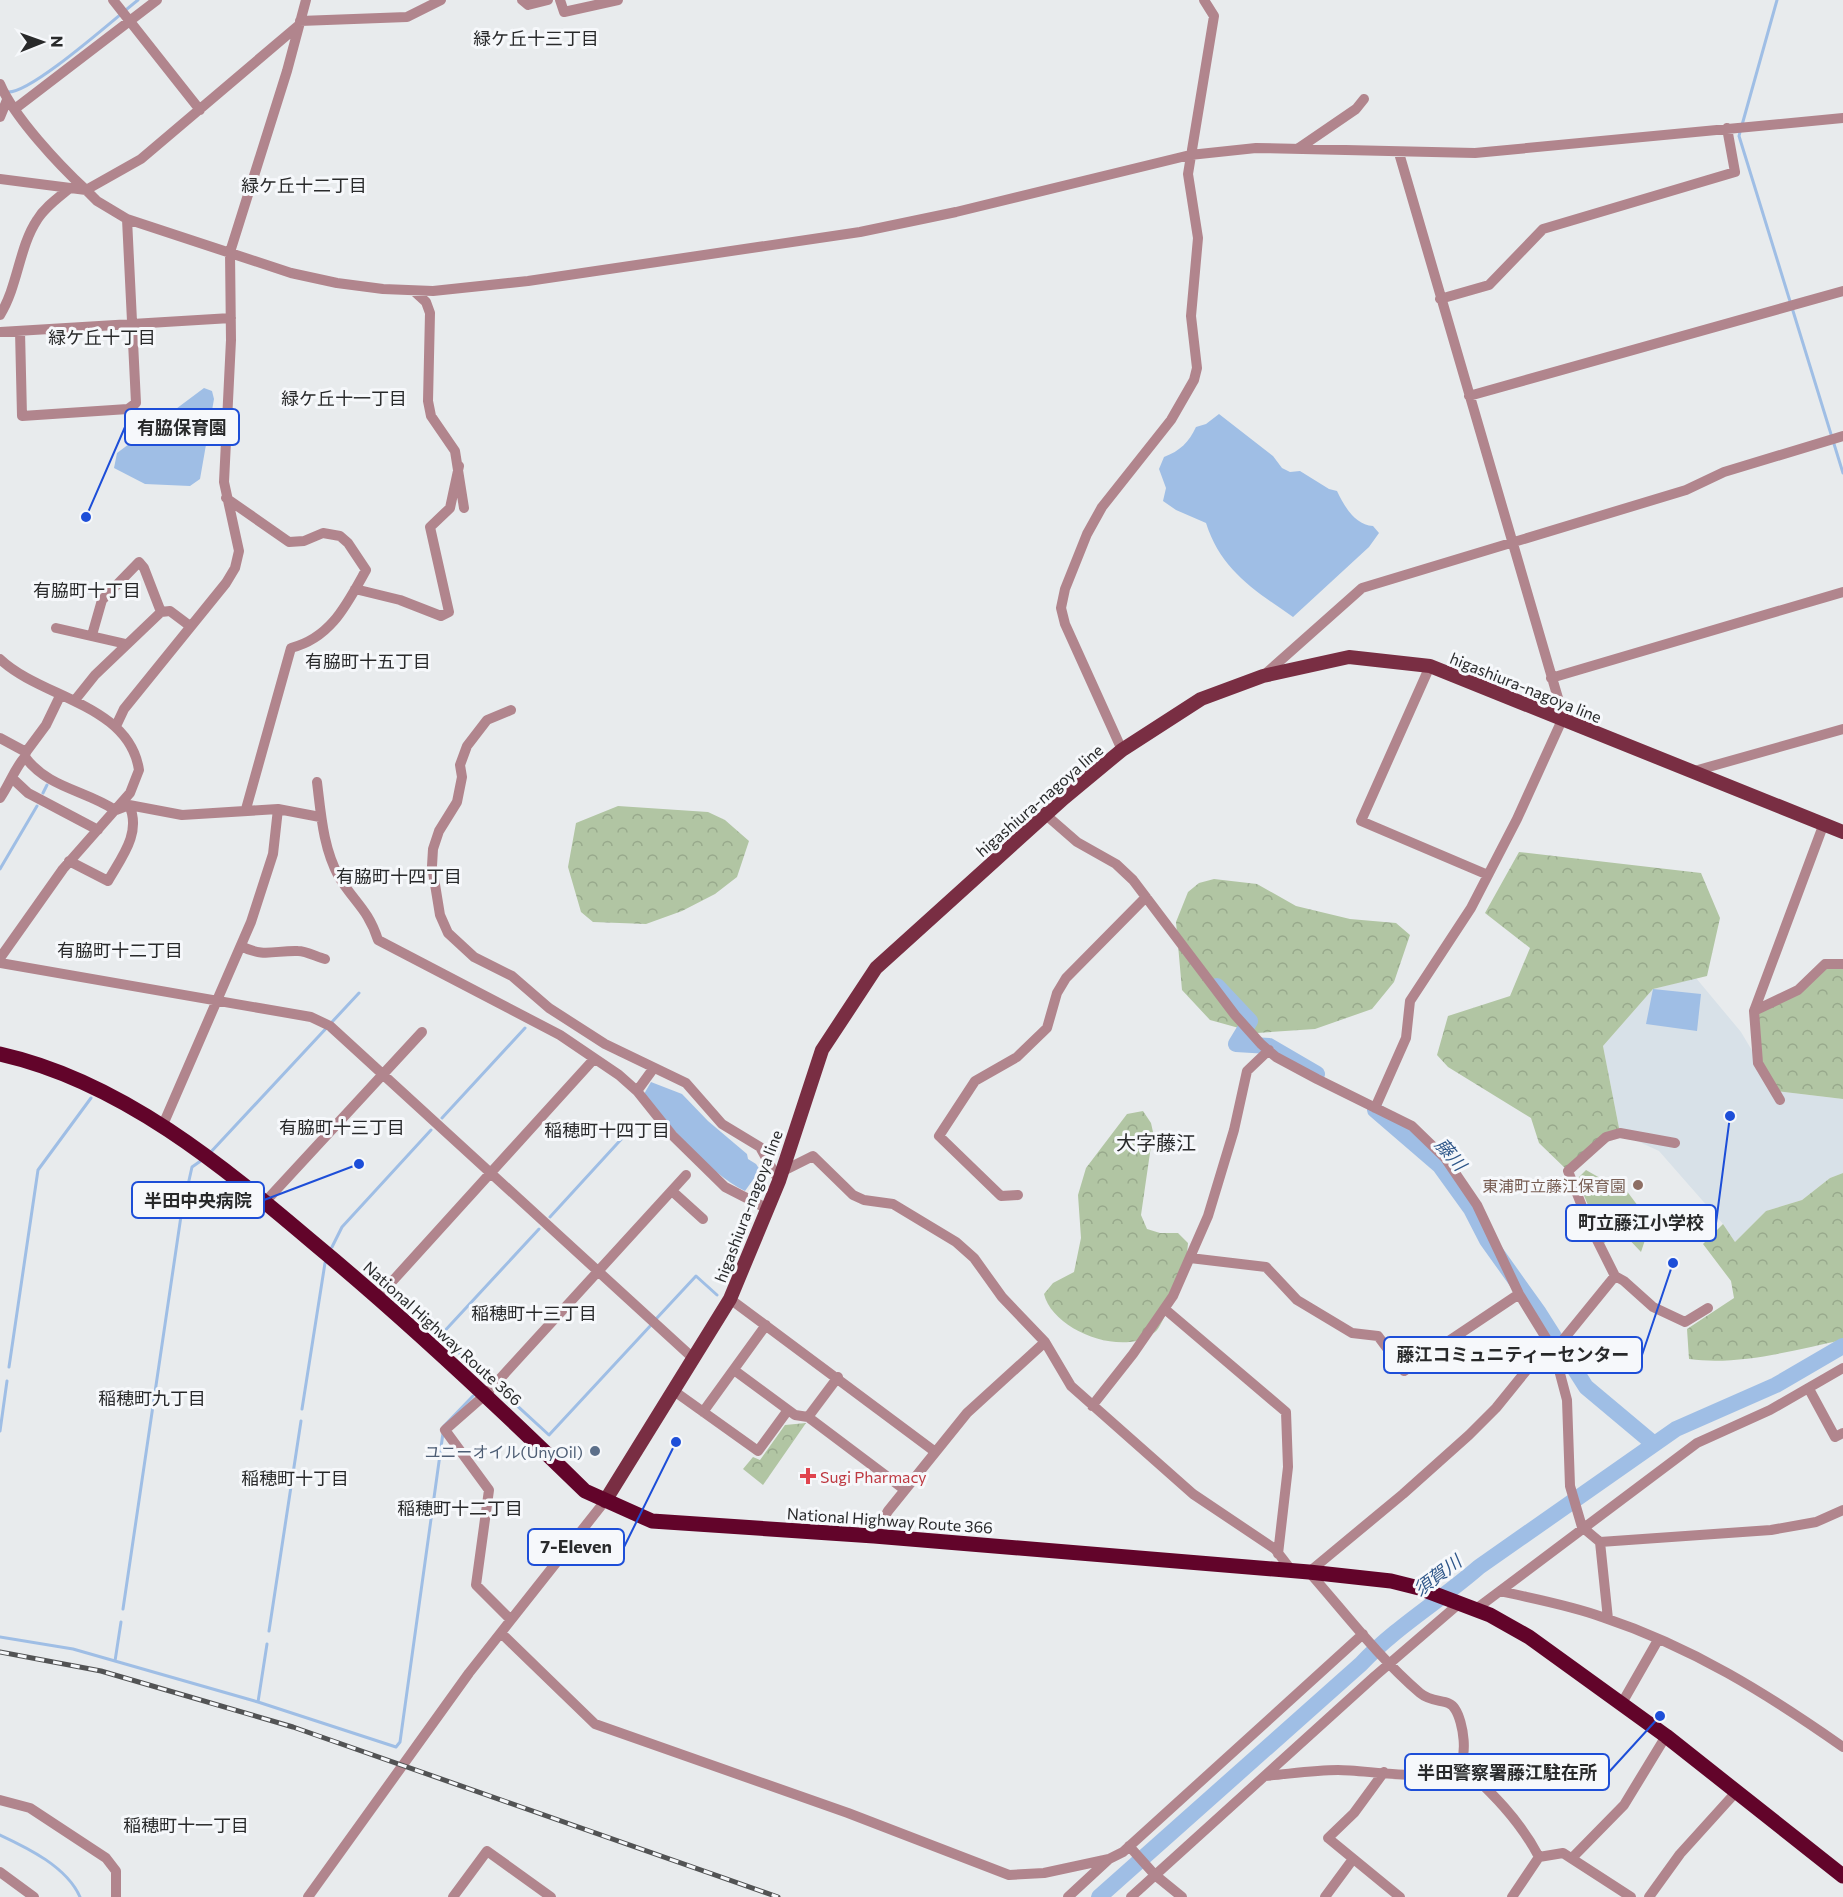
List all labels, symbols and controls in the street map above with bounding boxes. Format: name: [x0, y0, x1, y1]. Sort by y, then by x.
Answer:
north arrow: [12, 12, 72, 72]
district label: 緑ケ丘十三丁目: [473, 27, 599, 49]
text: N: [48, 36, 67, 48]
district label: 緑ケ丘十二丁目: [241, 174, 367, 196]
district label: 緑ケ丘十丁目: [48, 326, 156, 348]
district label: 緑ケ丘十一丁目: [281, 387, 407, 409]
callout: 有脇保育園: [125, 409, 239, 445]
text: 有脇保育園: [137, 416, 227, 438]
district label: 有脇町十丁目: [33, 579, 141, 601]
street label: higashiura-nagoya line: [1447, 648, 1605, 726]
district label: 有脇町十五丁目: [305, 650, 431, 672]
street label: higashiura-nagoya line: [972, 740, 1106, 860]
district label: 有脇町十四丁目: [336, 865, 462, 887]
district label: 有脇町十二丁目: [57, 939, 183, 961]
district label: 有脇町十三丁目: [279, 1116, 405, 1138]
district label: 稲穂町十四丁目: [544, 1119, 670, 1141]
street label: higashiura-nagoya line: [710, 1127, 786, 1285]
district label: 大字藤江: [1116, 1130, 1196, 1154]
water label: 藤川: [1431, 1133, 1472, 1176]
place label: 東浦町立藤江保育園: [1482, 1176, 1626, 1195]
marker: 東浦町立藤江保育園: [1631, 1178, 1645, 1192]
callout: 半田中央病院: [132, 1182, 264, 1218]
text: 半田中央病院: [144, 1189, 252, 1211]
callout: 町立藤江小学校: [1566, 1205, 1716, 1241]
text: 町立藤江小学校: [1578, 1211, 1704, 1233]
street label: National Highway Route 366: [360, 1257, 526, 1409]
district label: 稲穂町十三丁目: [471, 1302, 597, 1324]
callout: 藤江コミュニティーセンター: [1384, 1337, 1642, 1373]
text: 藤江コミュニティーセンター: [1397, 1343, 1629, 1365]
district label: 稲穂町九丁目: [98, 1387, 206, 1409]
place label: ユニーオイル(UnyOil): [424, 1442, 583, 1461]
marker: ユニーオイル(UnyOil): [588, 1444, 602, 1458]
district label: 稲穂町十丁目: [241, 1467, 349, 1489]
place label: Sugi Pharmacy: [820, 1467, 927, 1486]
marker: Sugi Pharmacy: [801, 1469, 815, 1483]
district label: 稲穂町十二丁目: [397, 1497, 523, 1519]
street label: National Highway Route 366: [786, 1503, 994, 1537]
callout: 7-Eleven: [528, 1529, 624, 1565]
text: 7-Eleven: [540, 1535, 612, 1557]
water label: 須賀川: [1409, 1549, 1467, 1600]
callout: 半田警察署藤江駐在所: [1405, 1754, 1609, 1790]
text: 半田警察署藤江駐在所: [1417, 1761, 1597, 1783]
district label: 稲穂町十一丁目: [123, 1814, 249, 1836]

